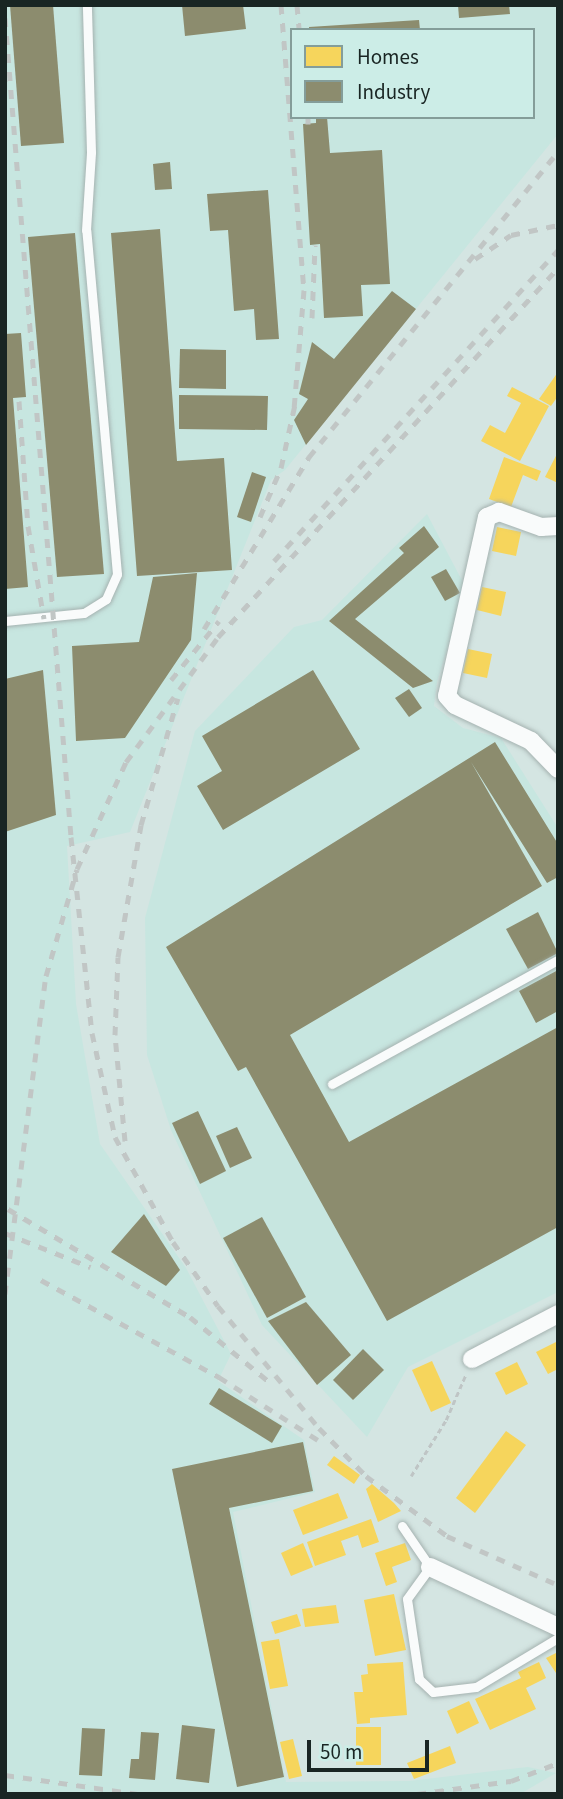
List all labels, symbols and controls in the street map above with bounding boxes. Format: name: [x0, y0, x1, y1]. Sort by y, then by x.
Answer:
legend: [290, 28, 535, 119]
text: Homes: [357, 42, 419, 72]
text: Industry: [357, 77, 430, 107]
scale bar: [311, 1726, 434, 1770]
text: 50 m: [320, 1737, 362, 1767]

